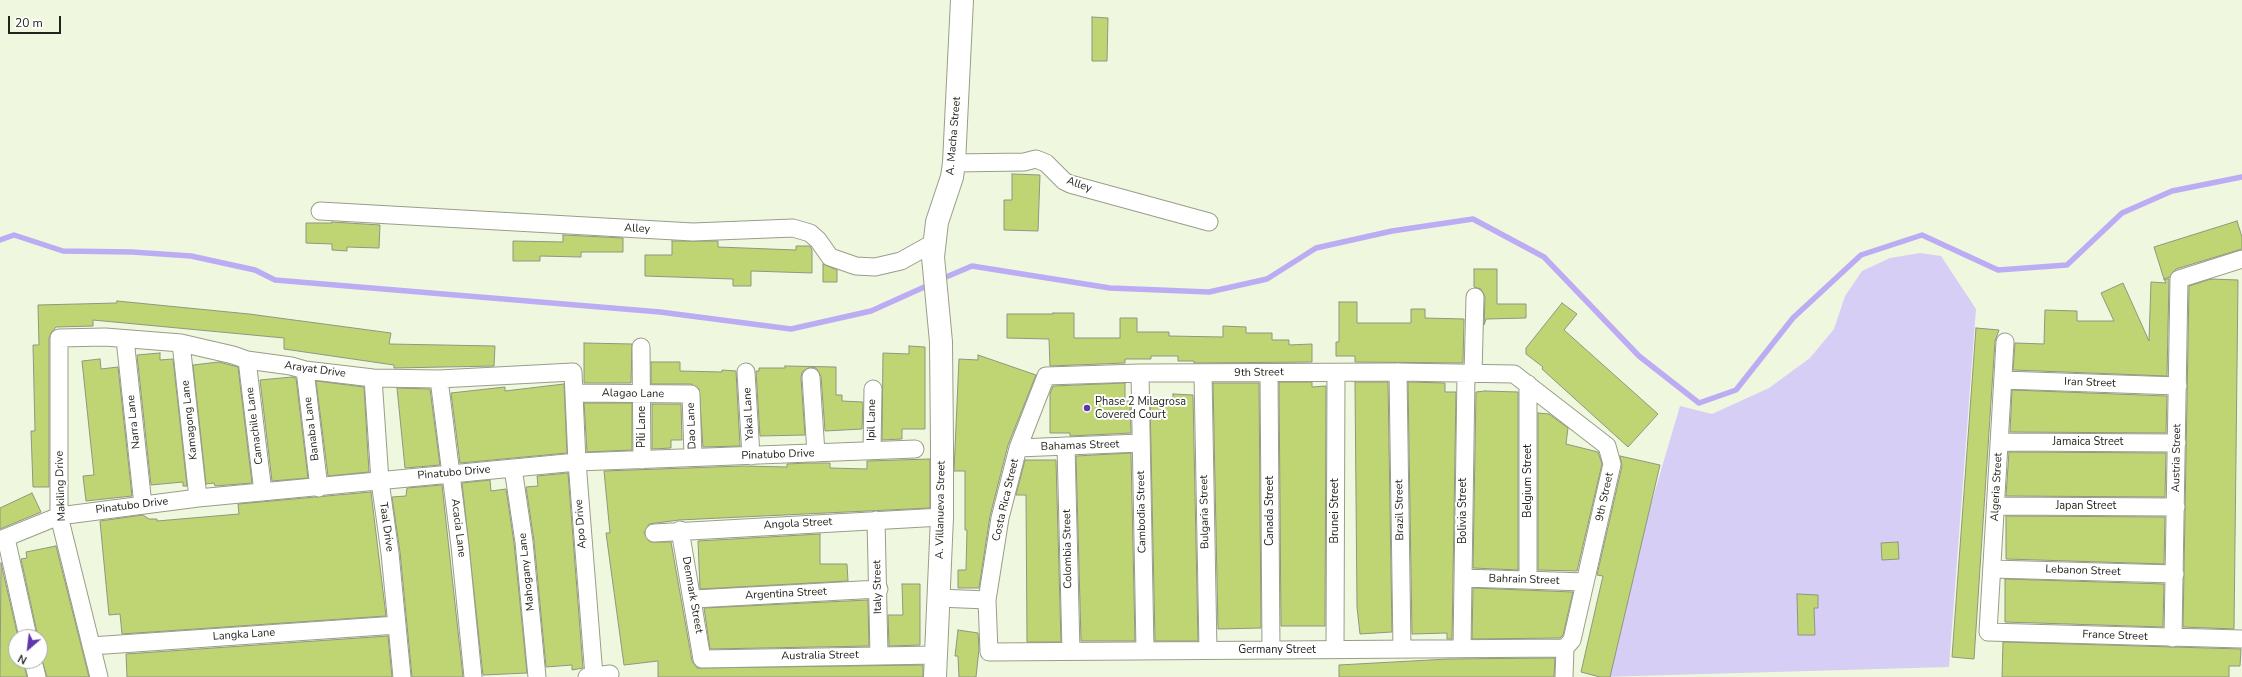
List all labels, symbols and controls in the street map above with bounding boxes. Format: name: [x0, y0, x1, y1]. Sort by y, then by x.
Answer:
scale bar: [10, 8, 63, 34]
text: 20 m: [15, 15, 43, 31]
street label: A. Macha Street: [944, 96, 964, 176]
street label: Alley: [1065, 175, 1093, 195]
street label: Alley: [624, 222, 650, 236]
street label: Arayat Drive: [283, 359, 347, 381]
street label: 9th Street: [1234, 366, 1284, 380]
street label: Iran Street: [2064, 376, 2116, 390]
street label: Kamagong Lane: [179, 380, 201, 460]
street label: Camachile Lane: [244, 386, 266, 466]
street label: Alagao Lane: [602, 387, 664, 401]
street label: Yakal Lane: [741, 387, 757, 441]
street label: Narra Lane: [125, 394, 143, 450]
place label: Phase 2 Milagrosa Covered Court: [1095, 395, 1186, 421]
street label: Banaba Lane: [302, 396, 322, 462]
street label: Ipil Lane: [865, 399, 879, 441]
street label: Dao Lane: [685, 402, 699, 450]
marker: Phase 2 Milagrosa Covered Court: [1082, 403, 1092, 413]
street label: Pili Lane: [635, 406, 649, 448]
street label: Austria Street: [2170, 424, 2184, 492]
street label: Jamaica Street: [2053, 435, 2123, 449]
street label: Bahamas Street: [1040, 438, 1120, 454]
street label: Belgium Street: [1521, 444, 1535, 518]
street label: Pinatubo Drive: [741, 447, 815, 463]
street label: Makiling Drive: [53, 450, 69, 522]
street label: Algeria Street: [1989, 452, 2005, 522]
street label: Costa Rica Street: [990, 457, 1022, 543]
street label: A. Villanueva Street: [934, 461, 948, 559]
street label: Pinatubo Drive: [417, 463, 491, 483]
street label: Cambodia Street: [1135, 471, 1149, 553]
street label: 9th Street: [1593, 471, 1617, 523]
street label: Bulgaria Street: [1198, 475, 1212, 549]
street label: Canada Street: [1263, 476, 1277, 546]
street label: Brunei Street: [1328, 478, 1342, 544]
street label: Bolivia Street: [1456, 478, 1470, 544]
street label: Brazil Street: [1393, 479, 1407, 541]
street label: Pinatubo Drive: [95, 495, 169, 517]
street label: Acacia Lane: [448, 498, 468, 558]
street label: Apo Drive: [573, 499, 589, 549]
street label: Japan Street: [2056, 499, 2116, 513]
street label: Taal Drive: [376, 502, 396, 552]
street label: Colombia Street: [1061, 509, 1075, 589]
street label: Angola Street: [763, 516, 833, 532]
street label: Mahogany Lane: [516, 532, 538, 612]
street label: Denmark Street: [679, 556, 705, 634]
street label: Italy Street: [871, 560, 885, 614]
street label: Lebanon Street: [2045, 563, 2121, 579]
street label: Bahrain Street: [1488, 572, 1560, 588]
street label: Argentina Street: [745, 585, 827, 603]
street label: Langka Lane: [212, 626, 276, 644]
street label: France Street: [2082, 628, 2148, 644]
north arrow: [8, 629, 48, 669]
street label: Germany Street: [1238, 643, 1316, 657]
street label: Australia Street: [781, 649, 859, 663]
text: N: [15, 651, 30, 668]

